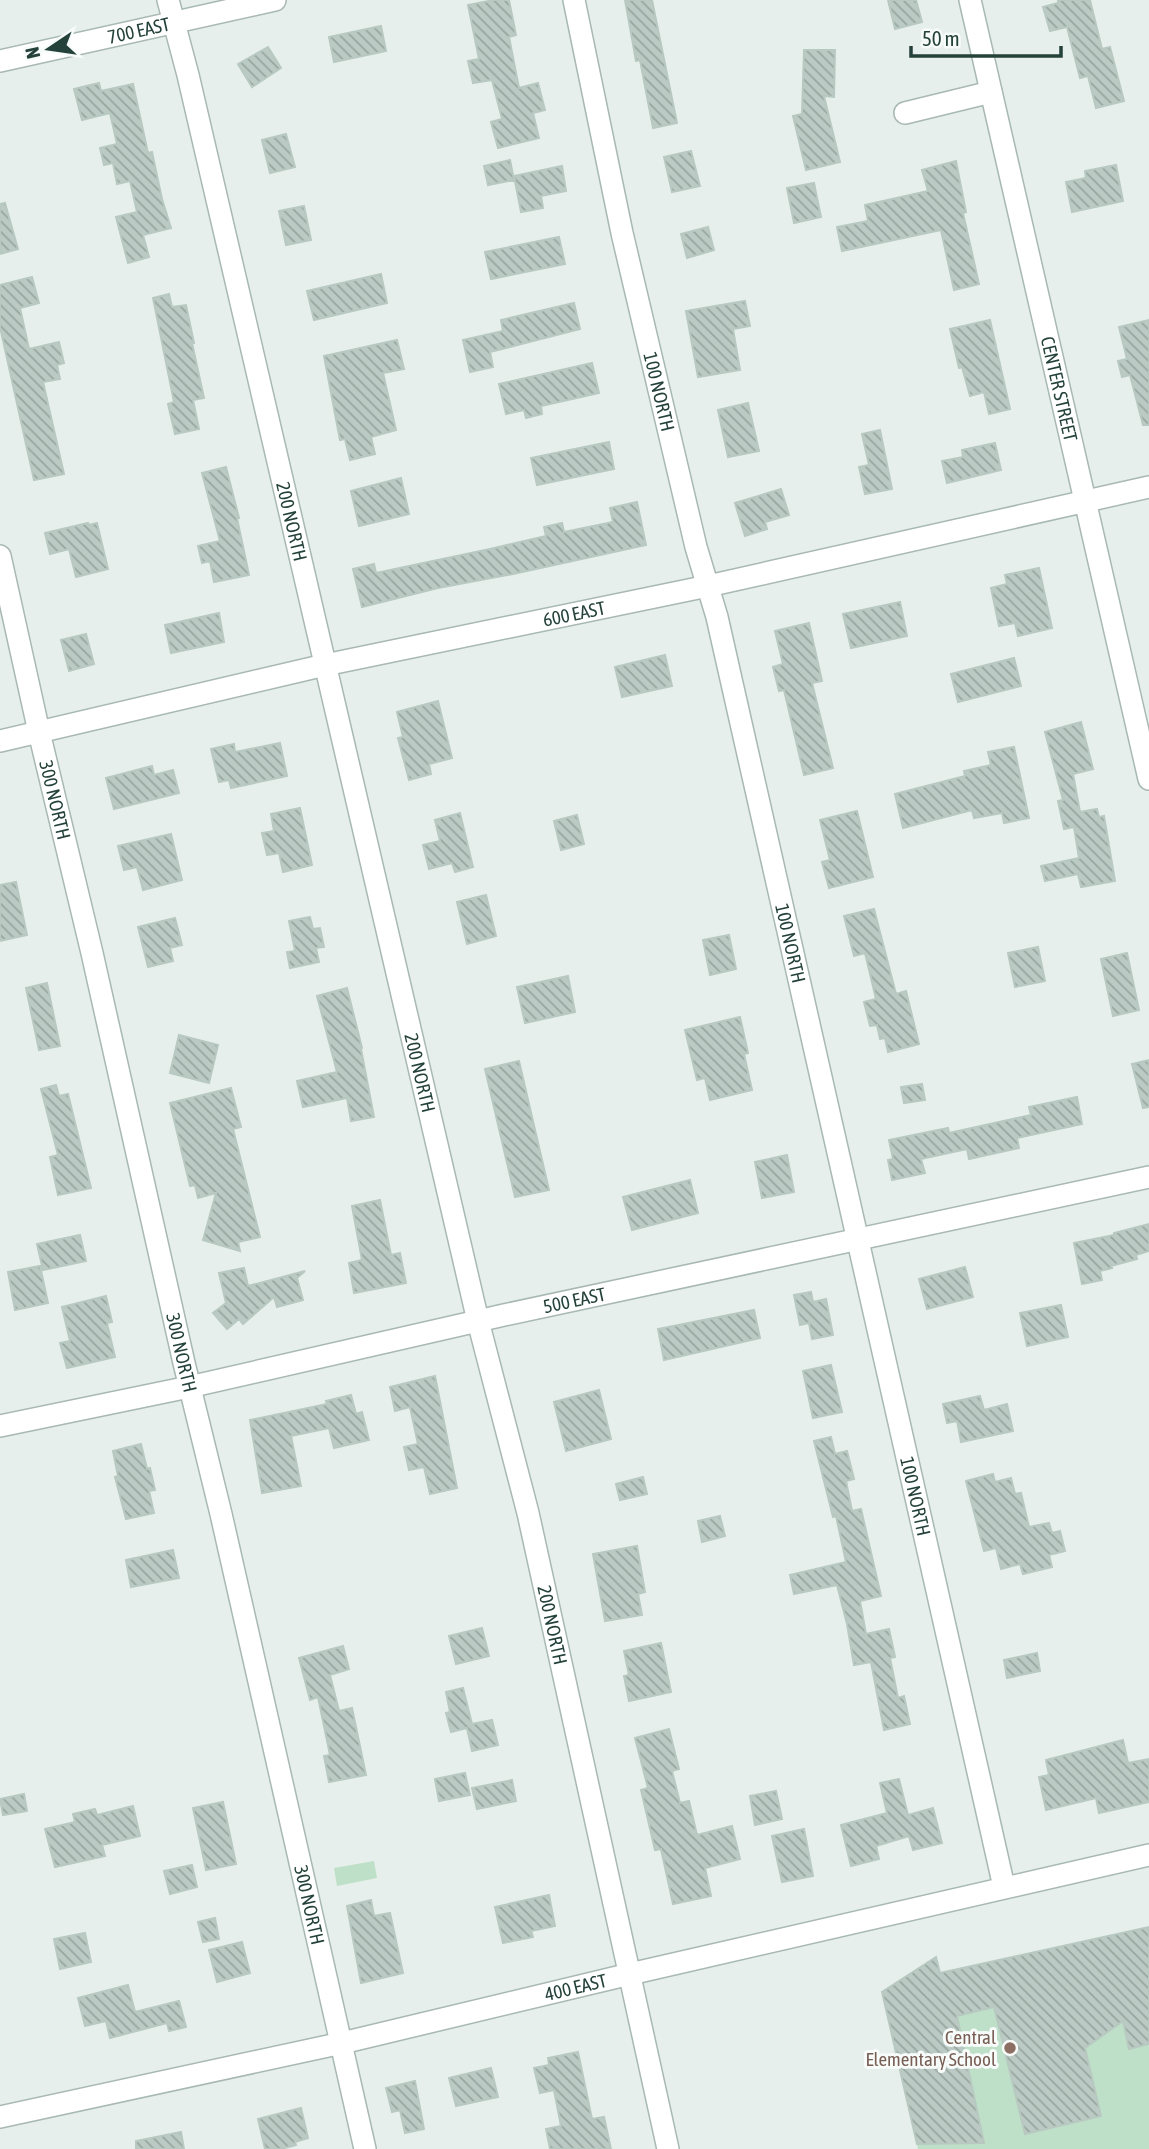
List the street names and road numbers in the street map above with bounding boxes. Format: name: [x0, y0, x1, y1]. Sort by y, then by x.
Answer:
street label: 700 EAST: [105, 13, 172, 48]
street label: CENTER STREET: [1037, 334, 1082, 444]
street label: 100 NORTH: [639, 350, 679, 434]
street label: 200 NORTH: [272, 480, 312, 563]
street label: 600 EAST: [541, 596, 608, 631]
street label: 300 NORTH: [35, 758, 75, 842]
street label: 100 NORTH: [771, 901, 810, 985]
street label: 200 NORTH: [400, 1031, 440, 1114]
street label: 500 EAST: [541, 1282, 608, 1317]
street label: 300 NORTH: [162, 1311, 202, 1394]
street label: 100 NORTH: [896, 1454, 935, 1538]
street label: 200 NORTH: [533, 1583, 572, 1667]
street label: 300 NORTH: [290, 1863, 329, 1947]
street label: 400 EAST: [542, 1969, 609, 2005]

